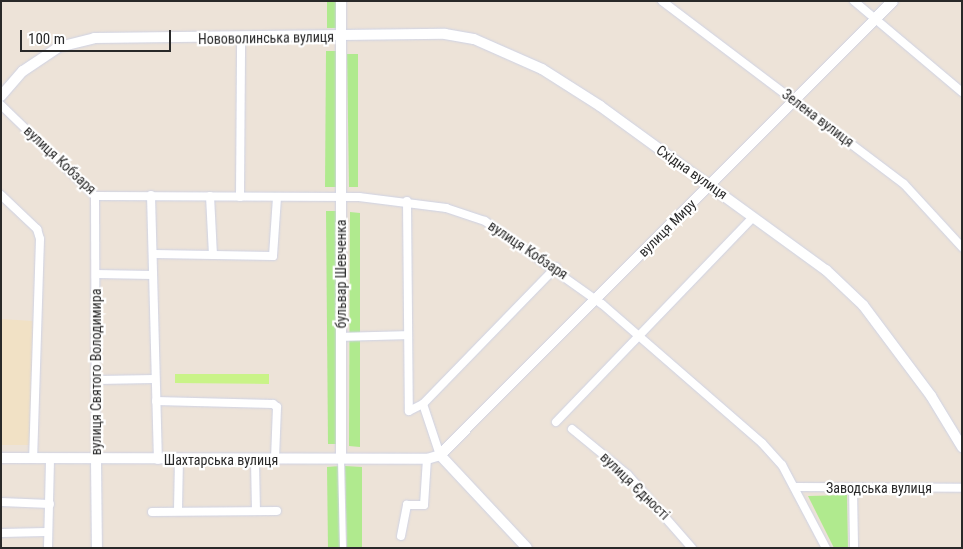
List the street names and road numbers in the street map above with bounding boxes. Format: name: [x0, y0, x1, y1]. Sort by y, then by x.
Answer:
street label: Нововолинська вулиця: [198, 28, 334, 48]
street label: Зелена вулиця: [779, 86, 857, 150]
street label: вулиця Кобзаря: [21, 122, 99, 198]
street label: Східна вулиця: [653, 141, 731, 203]
street label: вулиця Миру: [635, 196, 699, 260]
street label: вулиця Кобзаря: [485, 217, 571, 283]
street label: бульвар Шевченка: [333, 220, 349, 328]
street label: вулиця Святого Володимира: [88, 289, 104, 455]
street label: вулиця Єдності: [597, 449, 673, 523]
street label: Шахтарська вулиця: [164, 452, 278, 468]
street label: Заводська вулиця: [826, 480, 932, 496]

